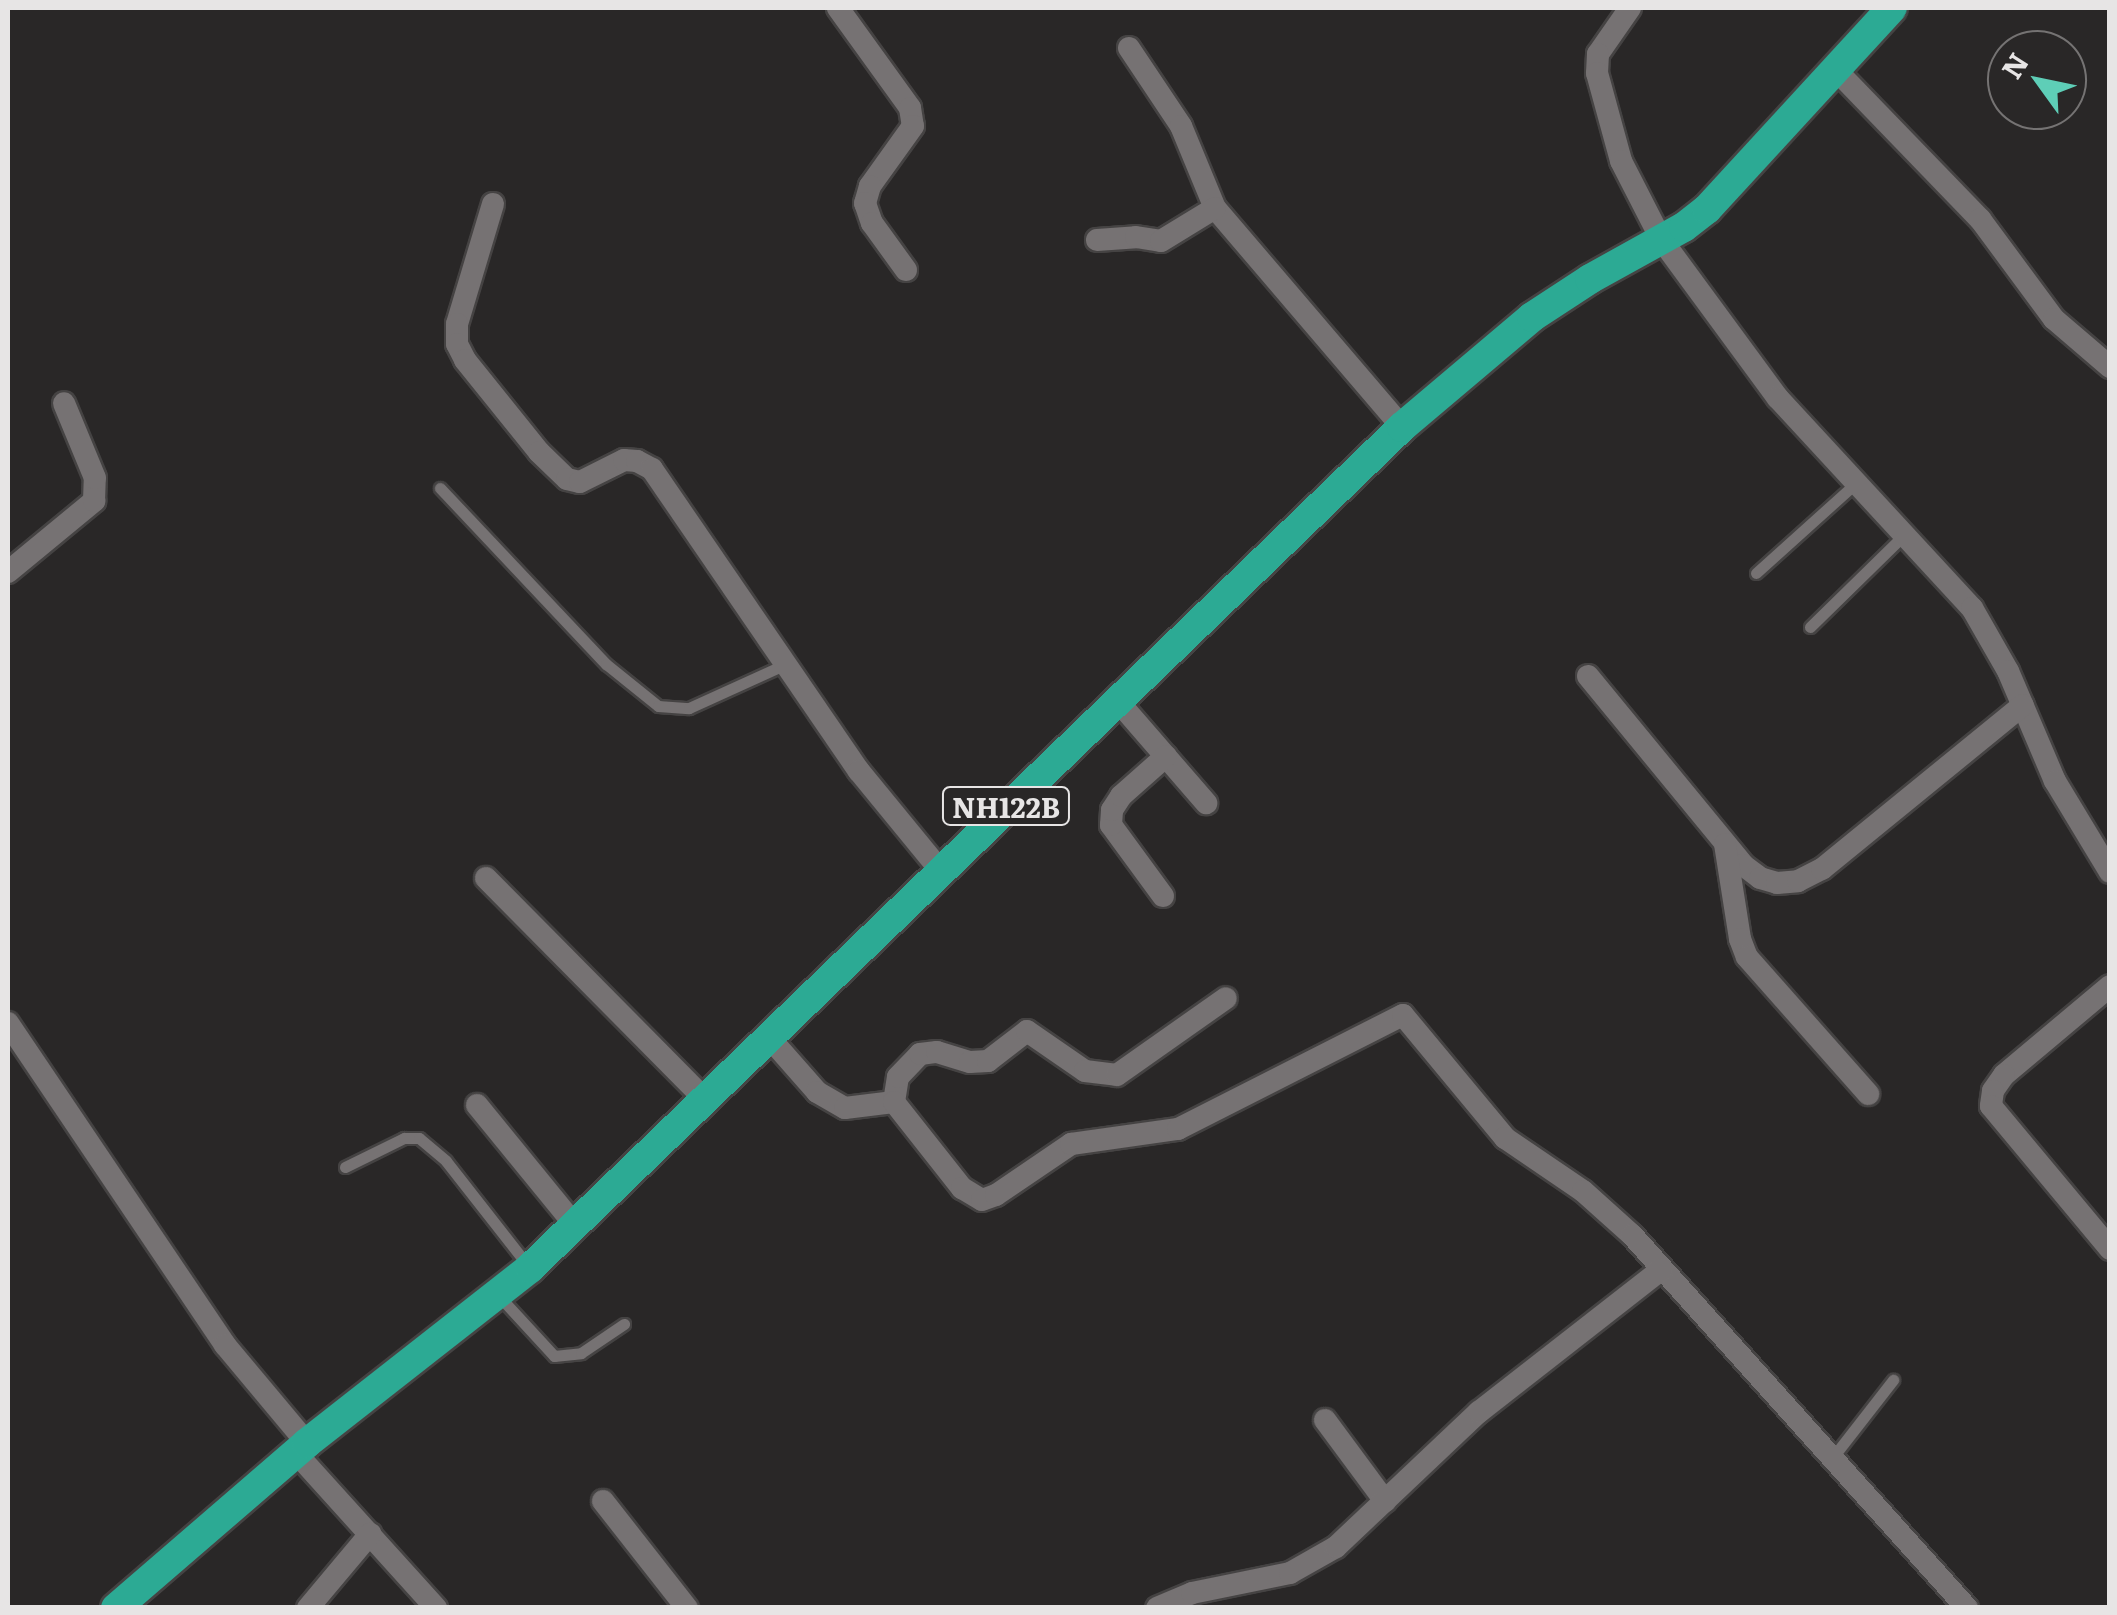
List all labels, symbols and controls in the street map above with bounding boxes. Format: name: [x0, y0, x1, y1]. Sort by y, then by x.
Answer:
north arrow: [1987, 30, 2087, 130]
text: N: [1990, 43, 2038, 86]
road number: NH122B: [941, 783, 1071, 829]

